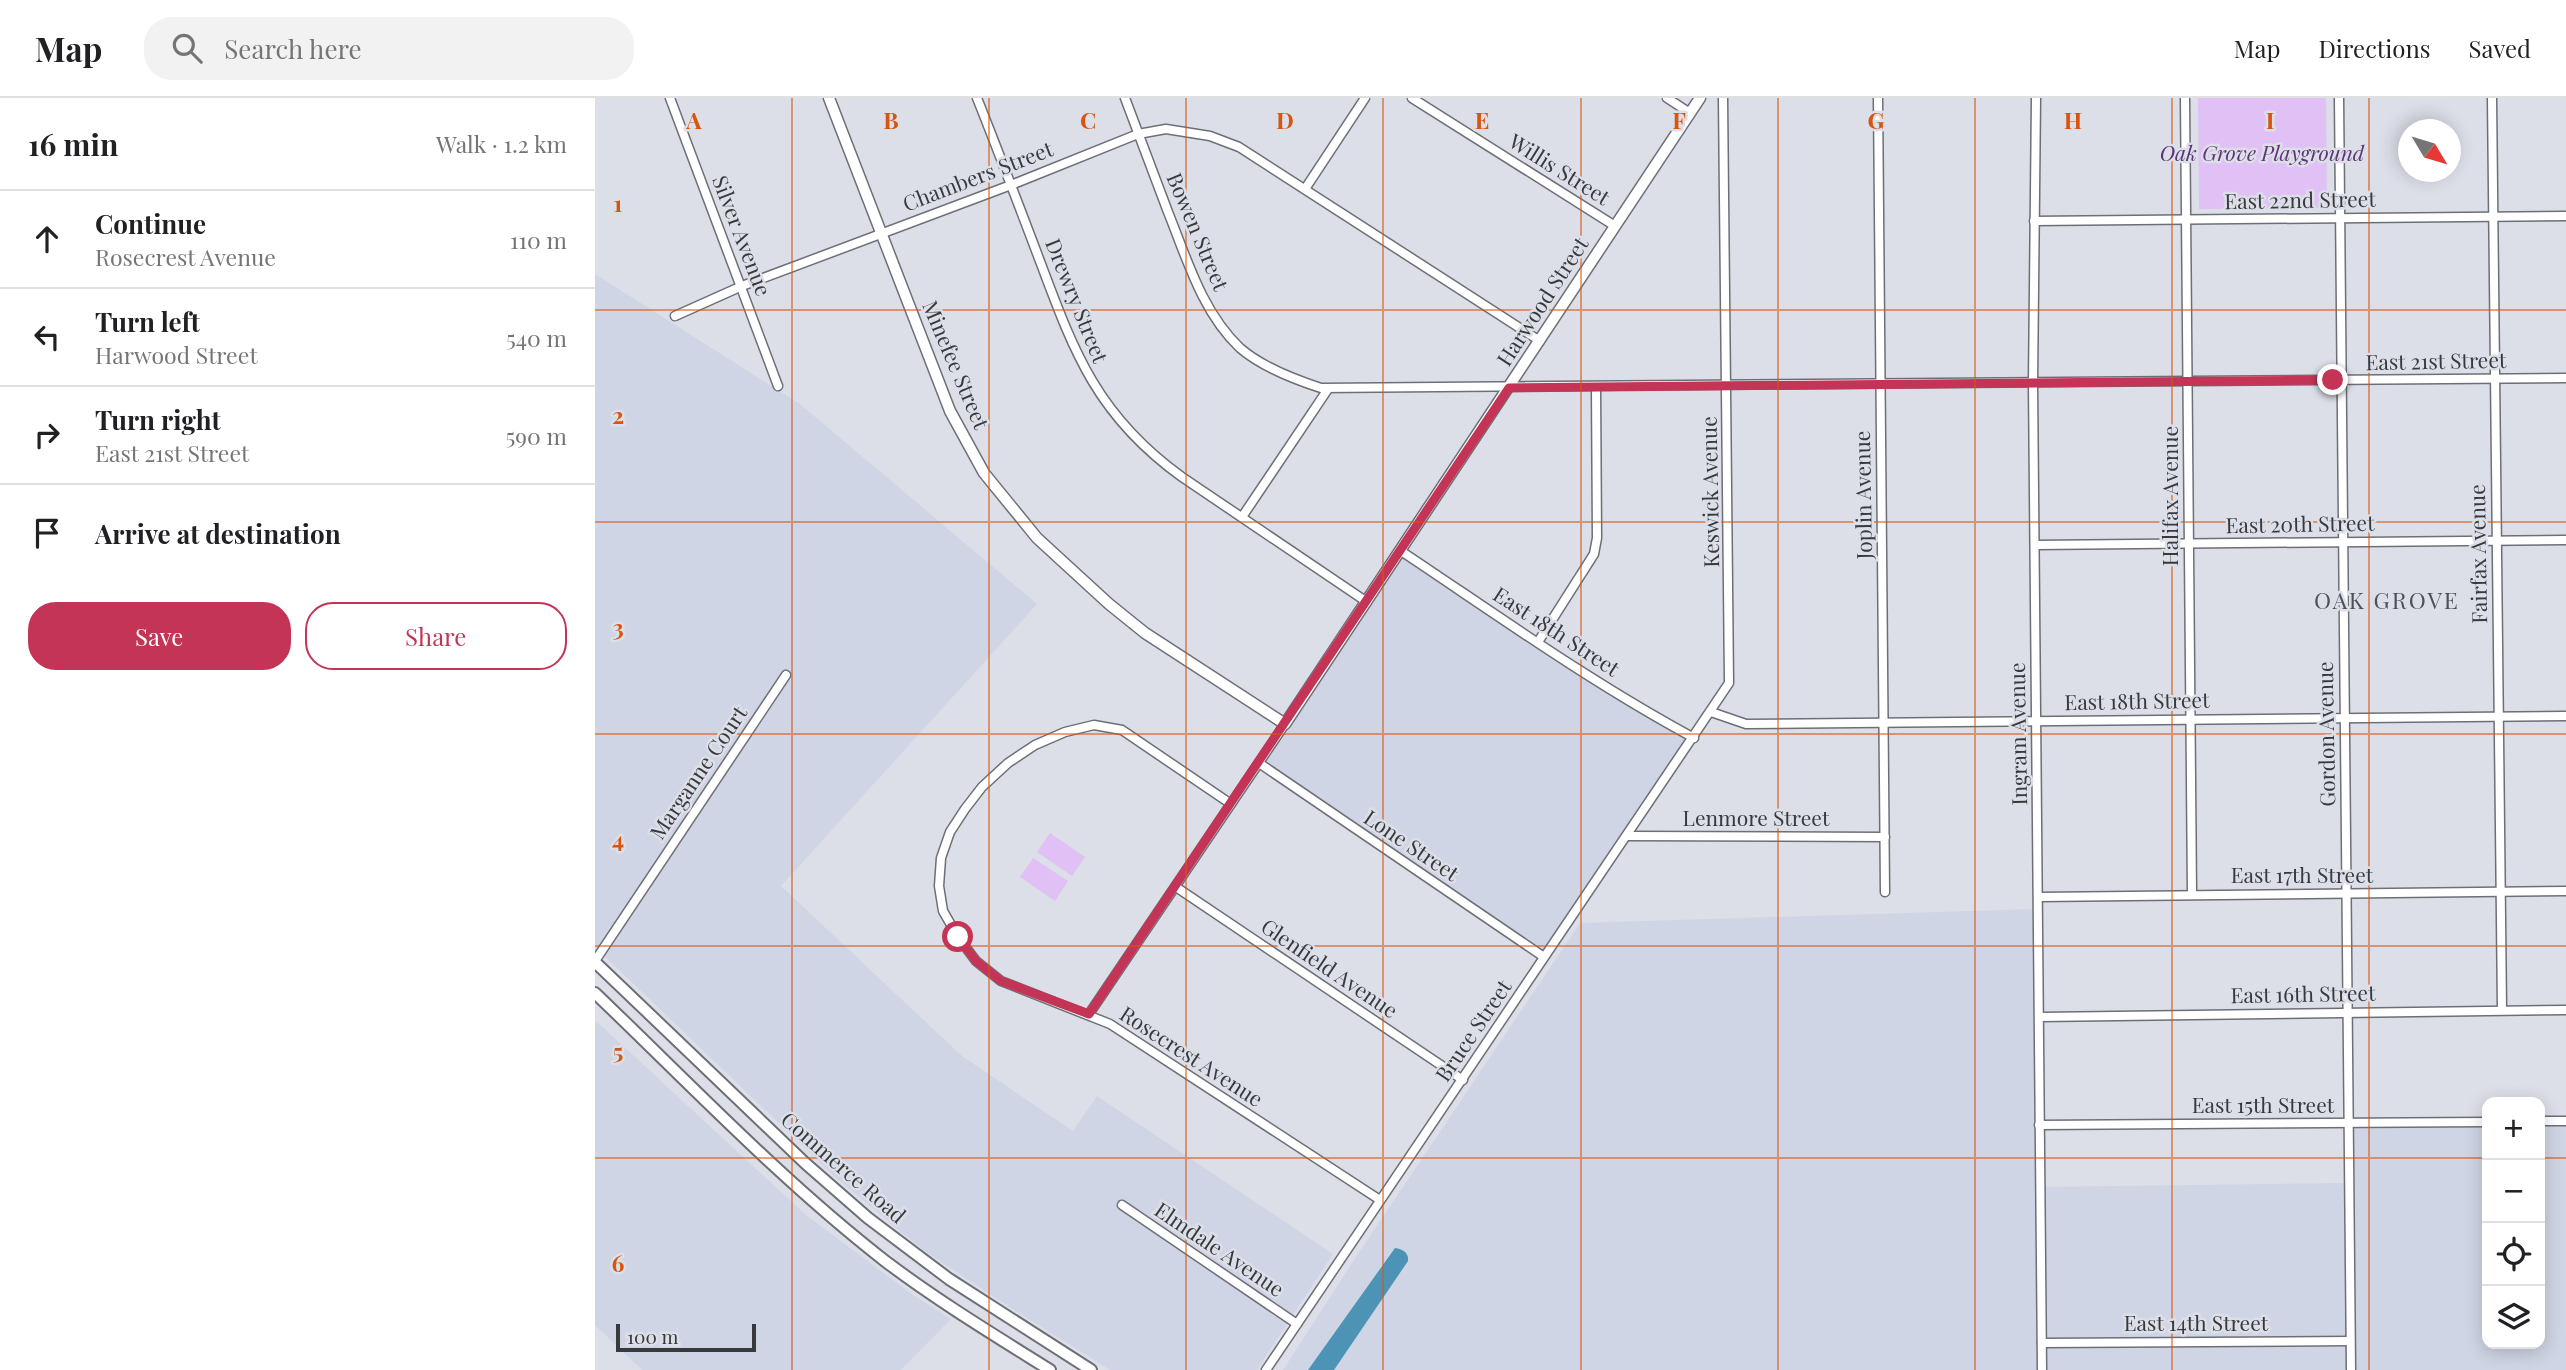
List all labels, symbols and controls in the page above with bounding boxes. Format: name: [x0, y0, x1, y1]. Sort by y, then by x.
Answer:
search box: [144, 17, 634, 80]
text: Map: [35, 26, 102, 70]
icon: search: [168, 29, 206, 67]
text: Search here: [224, 31, 362, 66]
text: Map: [2234, 32, 2280, 64]
text: Directions: [2318, 32, 2431, 64]
text: Saved: [2469, 32, 2531, 64]
text: A: [685, 104, 702, 135]
text: B: [883, 104, 899, 135]
text: C: [1080, 104, 1096, 135]
text: D: [1276, 104, 1294, 135]
text: E: [1475, 104, 1489, 135]
text: F: [1672, 104, 1686, 135]
text: G: [1868, 104, 1885, 135]
text: H: [2064, 104, 2082, 135]
text: I: [2266, 104, 2274, 135]
north arrow: [2398, 119, 2461, 182]
text: 16 min: [28, 124, 118, 164]
street label: Willis Street: [1504, 126, 1616, 211]
text: Walk · 1.2 km: [436, 128, 567, 159]
street label: Chambers Street: [898, 133, 1057, 217]
park label: Oak Grove Playground: [2160, 138, 2365, 166]
street label: Bowen Street: [1161, 168, 1236, 295]
street label: Silver Avenue: [707, 171, 779, 300]
street label: East 22nd Street: [2224, 184, 2376, 214]
text: 1: [614, 187, 623, 218]
text: Continue: [95, 206, 206, 241]
icon: ahead: [28, 220, 66, 258]
text: 110 m: [510, 224, 567, 255]
street label: Harwood Street: [1489, 231, 1594, 371]
street label: Drewry Street: [1040, 234, 1116, 367]
text: Rosecrest Avenue: [95, 241, 276, 272]
street label: Minefee Street: [917, 296, 997, 433]
text: Turn left: [95, 304, 200, 339]
icon: left: [28, 318, 66, 356]
text: 540 m: [506, 322, 567, 353]
text: Harwood Street: [95, 339, 258, 370]
street label: East 21st Street: [2365, 345, 2507, 375]
route end: [2317, 364, 2348, 395]
text: 2: [612, 399, 624, 430]
text: Turn right: [95, 402, 221, 437]
icon: right: [28, 416, 66, 454]
street label: Keswick Avenue: [1694, 416, 1724, 568]
text: 590 m: [506, 420, 567, 451]
street label: Halifax Avenue: [2155, 426, 2183, 566]
street label: Joplin Avenue: [1847, 430, 1877, 561]
text: East 21st Street: [95, 437, 249, 468]
street label: Fairfax Avenue: [2462, 484, 2492, 624]
street label: East 20th Street: [2225, 508, 2375, 538]
icon: arrive: [28, 514, 66, 552]
text: Arrive at destination: [95, 516, 341, 551]
street label: East 18th Street: [1489, 579, 1626, 682]
district label: OAK GROVE: [2314, 584, 2460, 615]
button: Save: [28, 602, 291, 670]
button: Share: [305, 602, 567, 670]
text: 3: [612, 611, 624, 642]
street label: Gordon Avenue: [2310, 661, 2340, 807]
street label: Ingram Avenue: [2002, 662, 2032, 806]
street label: East 18th Street: [2064, 685, 2210, 715]
street label: Marganne Court: [642, 699, 753, 844]
street label: Lone Street: [1359, 802, 1465, 887]
street label: Lenmore Street: [1683, 803, 1830, 831]
text: 4: [612, 823, 624, 854]
street label: East 17th Street: [2231, 860, 2374, 888]
street label: Glenfield Avenue: [1256, 911, 1404, 1023]
route start: [942, 921, 973, 952]
street label: Bruce Street: [1428, 973, 1517, 1086]
street label: East 16th Street: [2230, 978, 2376, 1008]
street label: Rosecrest Avenue: [1115, 999, 1269, 1112]
text: 5: [613, 1035, 623, 1066]
street label: East 15th Street: [2192, 1090, 2335, 1118]
map controls: [2482, 1097, 2545, 1349]
button: +: [2482, 1097, 2545, 1160]
street label: Commerce Road: [776, 1105, 913, 1228]
button: −: [2482, 1160, 2545, 1223]
street label: Elmdale Avenue: [1150, 1195, 1290, 1302]
button: locate: [2482, 1223, 2545, 1286]
text: 6: [612, 1247, 625, 1278]
button: layers: [2482, 1286, 2545, 1349]
street label: East 14th Street: [2124, 1308, 2269, 1336]
scale bar: [616, 1321, 756, 1353]
text: 100 m: [627, 1323, 678, 1349]

